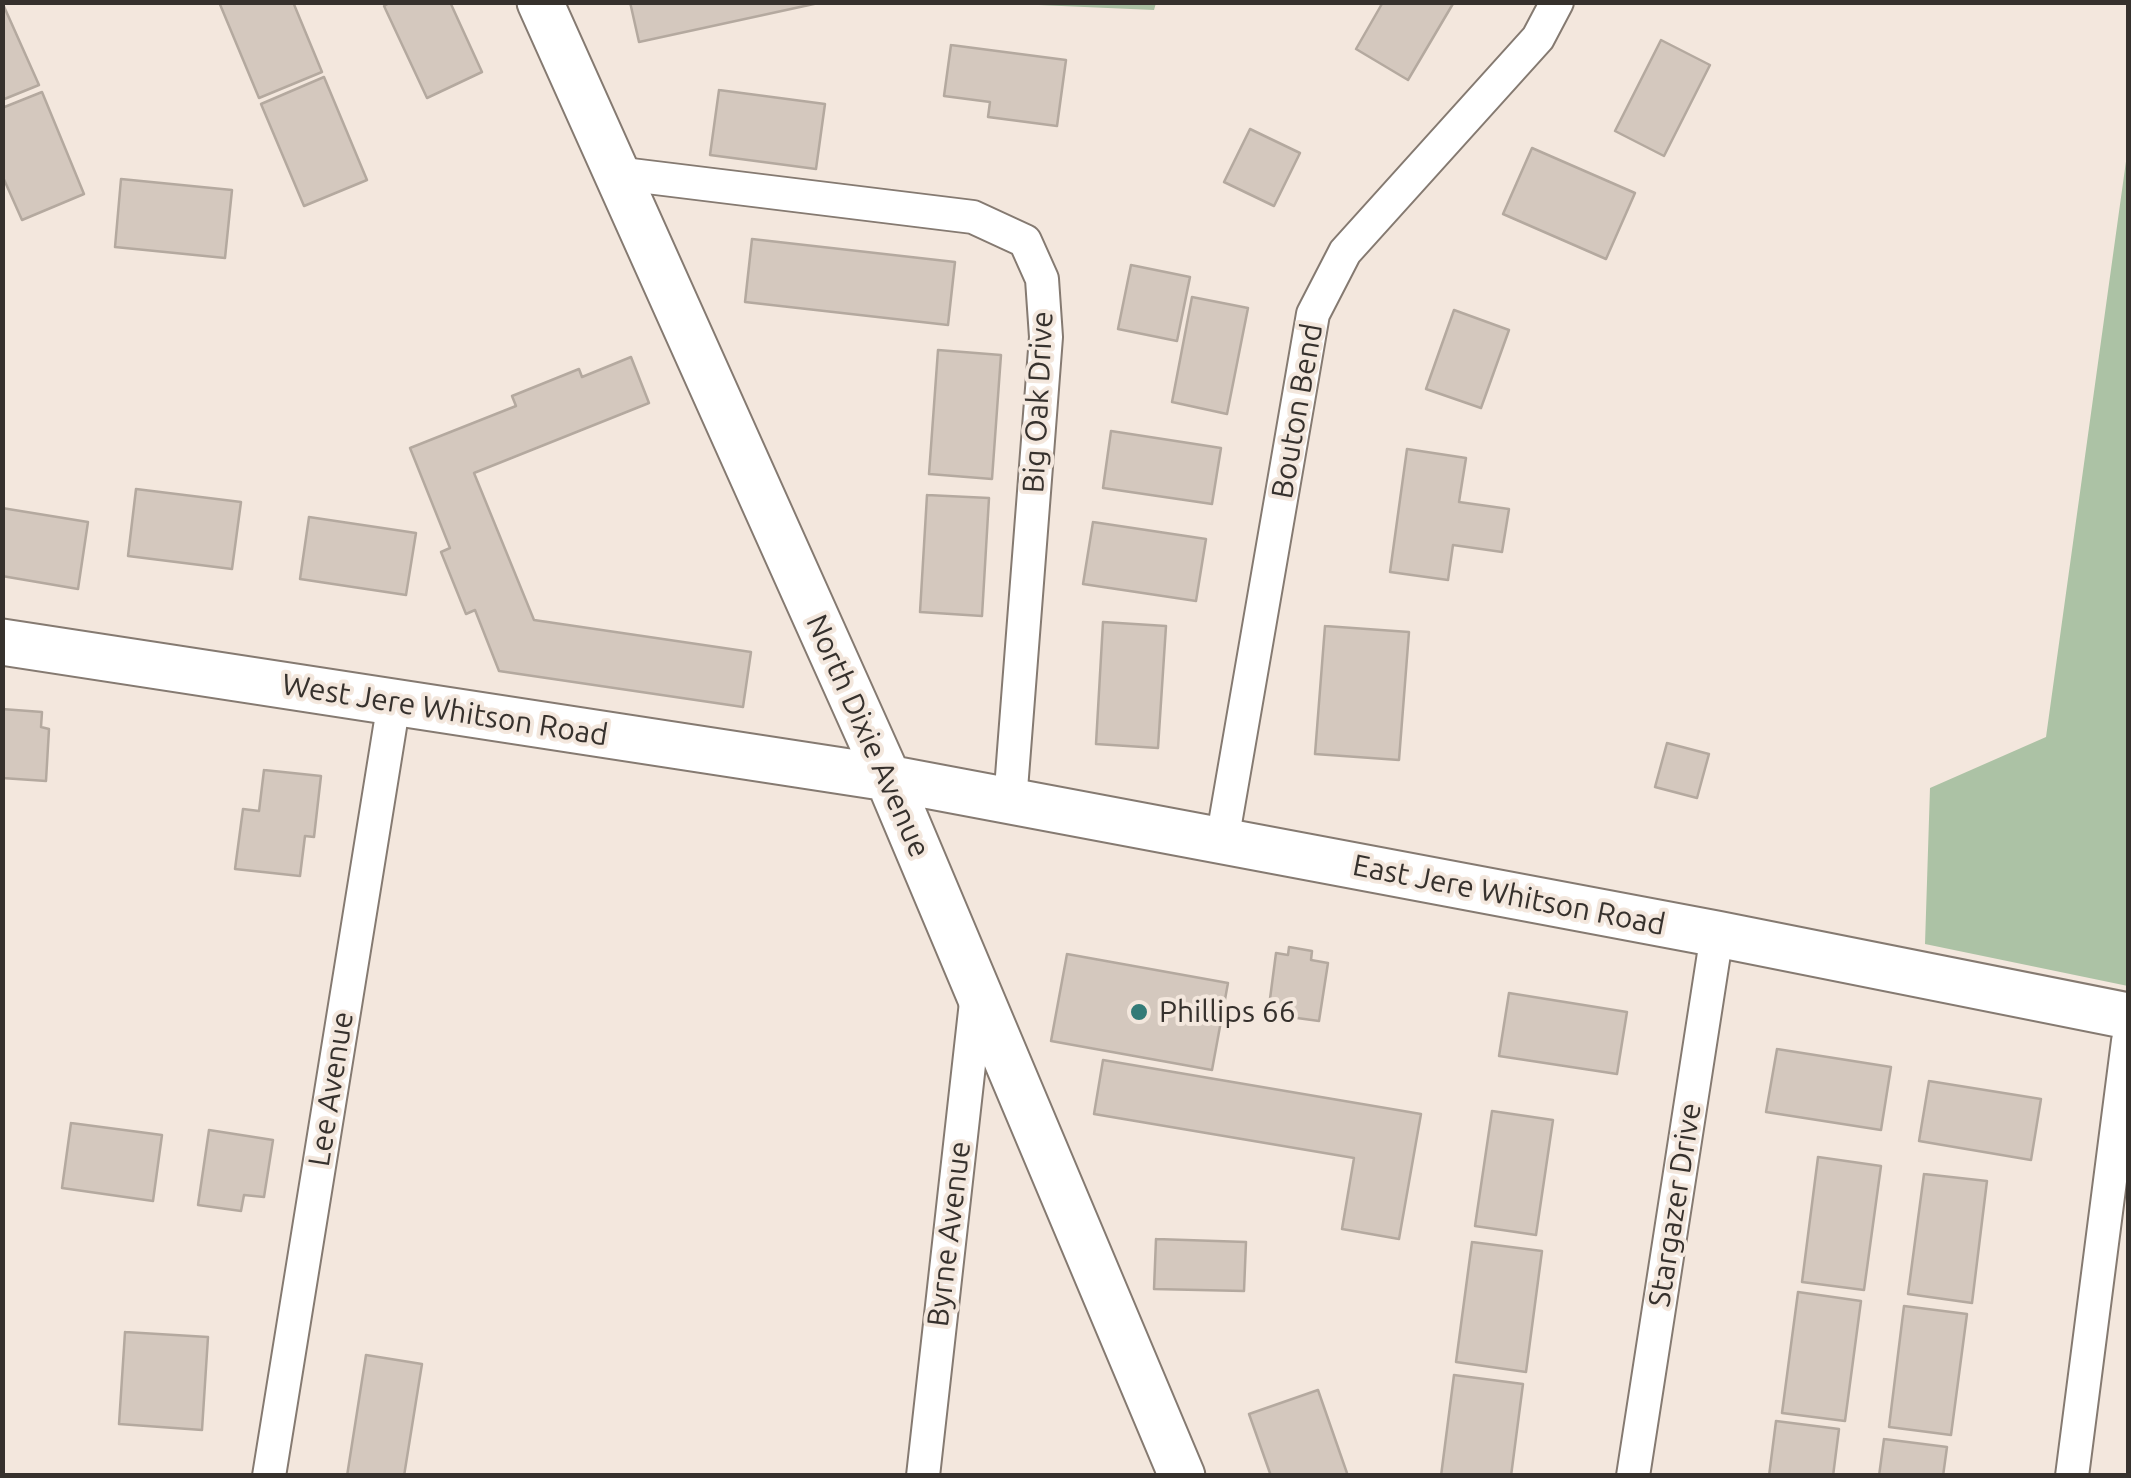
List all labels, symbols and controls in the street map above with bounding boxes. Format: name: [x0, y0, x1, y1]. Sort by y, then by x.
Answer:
street label: Big Oak Drive: [1015, 310, 1061, 494]
street label: Bouton Bend: [1264, 321, 1330, 501]
street label: North Dixie Avenue: [798, 609, 938, 863]
street label: West Jere Whitson Road: [280, 666, 610, 754]
street label: East Jere Whitson Road: [1350, 847, 1668, 943]
place label: Phillips 66: [1159, 994, 1296, 1030]
marker: Phillips 66: [1128, 1001, 1150, 1023]
street label: Lee Avenue: [301, 1009, 361, 1169]
street label: Stargazer Drive: [1641, 1100, 1709, 1310]
street label: Byrne Avenue: [920, 1139, 978, 1329]

